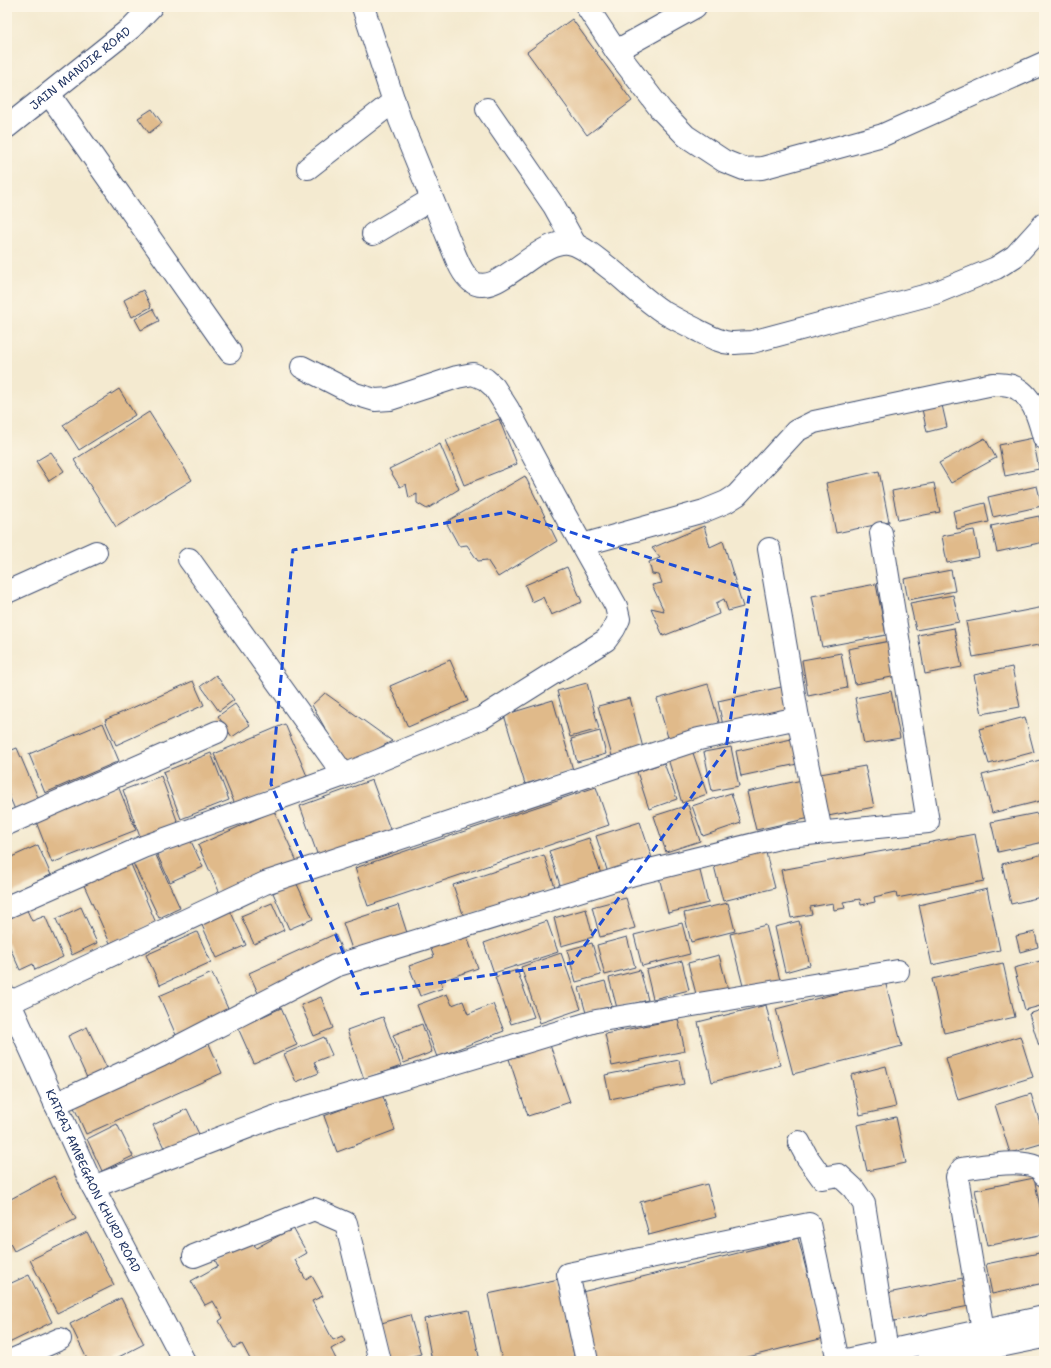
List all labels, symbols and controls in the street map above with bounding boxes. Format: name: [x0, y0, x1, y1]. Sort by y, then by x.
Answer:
street label: JAIN MANDIR ROAD: [27, 23, 134, 114]
street label: KATRAJ AMBEGAON KHURD ROAD: [42, 1087, 144, 1275]

